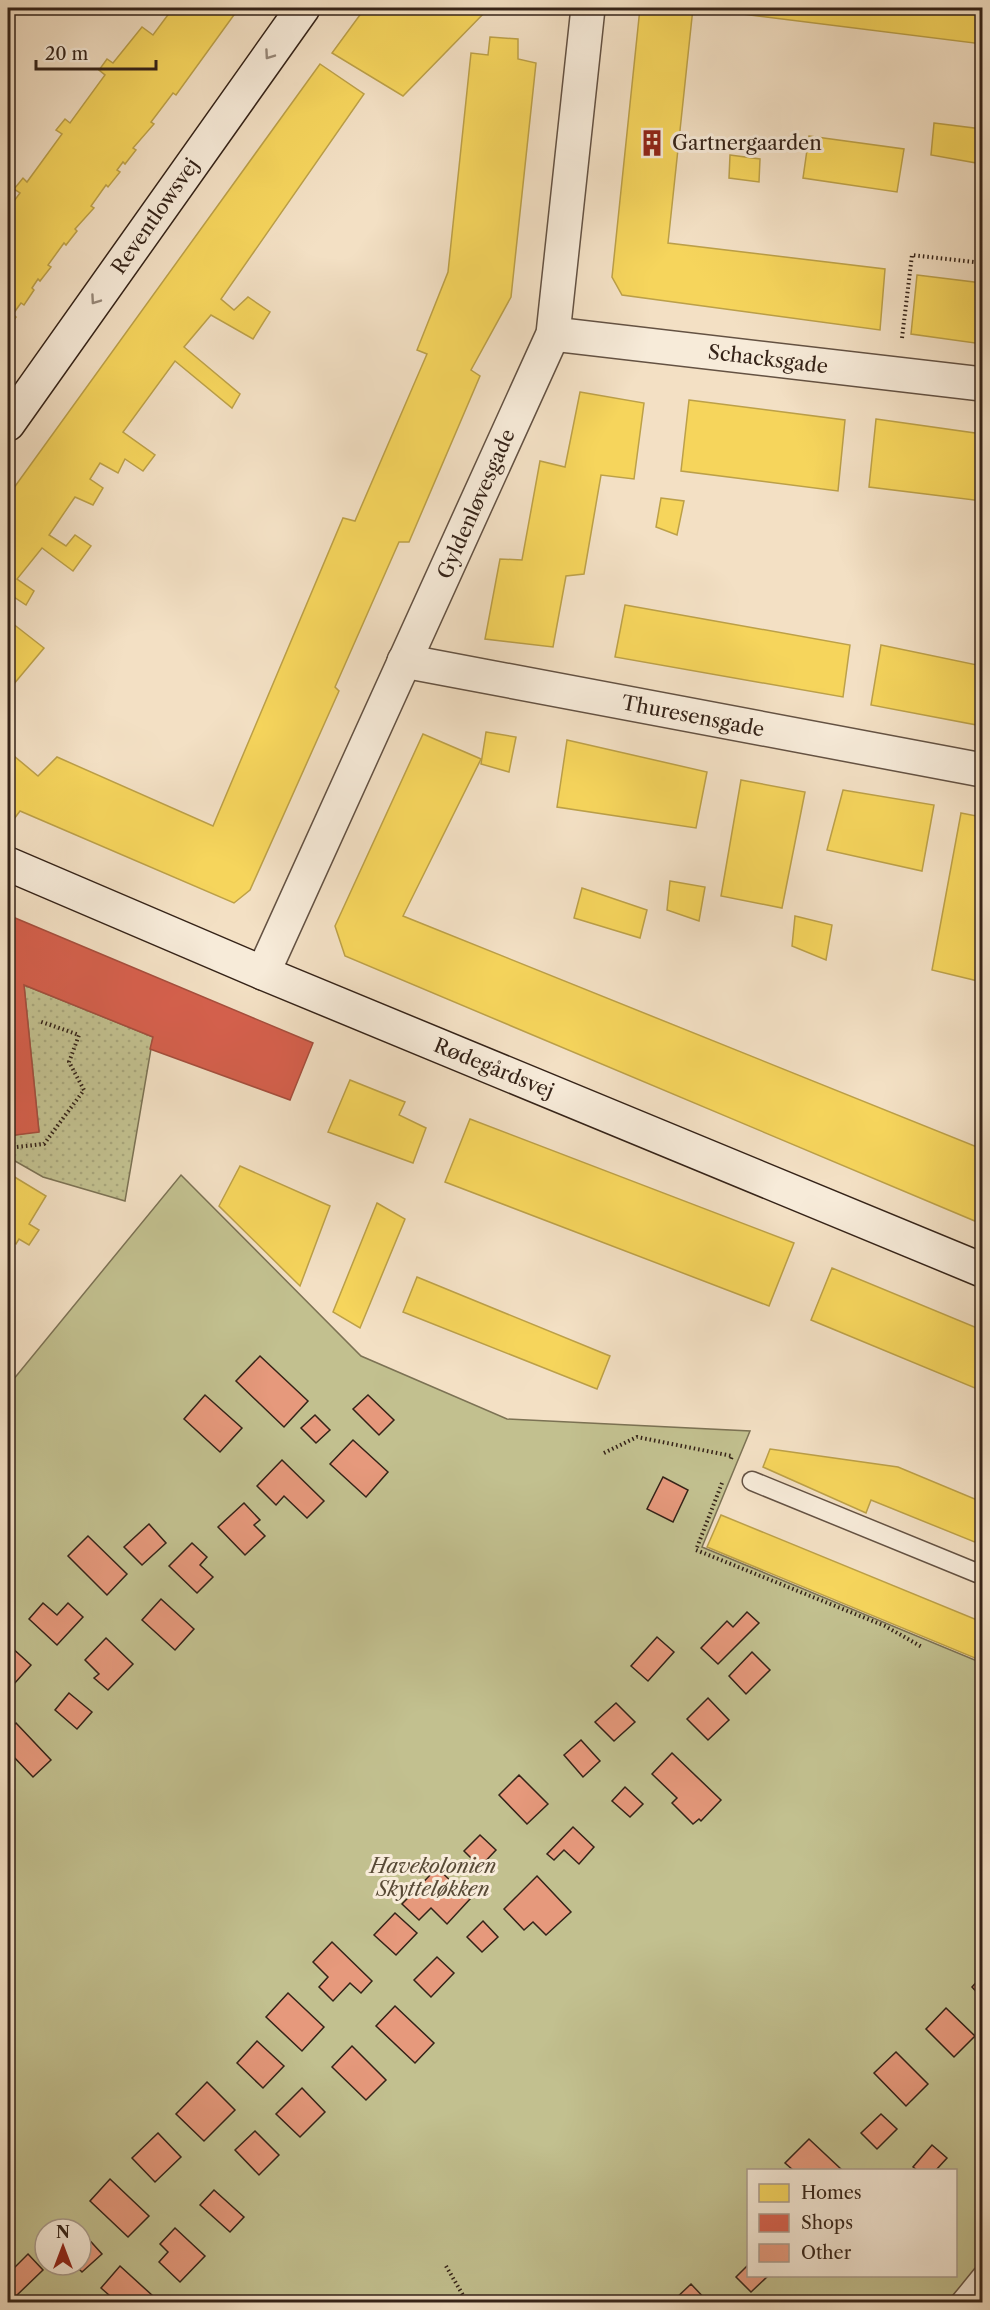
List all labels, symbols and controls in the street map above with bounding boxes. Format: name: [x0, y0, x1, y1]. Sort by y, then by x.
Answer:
scale bar: [36, 33, 156, 71]
text: 20 m: [45, 43, 89, 65]
one-way arrow: [265, 49, 276, 60]
building icon: Gartnergaarden: [637, 128, 667, 158]
place label: Gartnergaarden: [672, 131, 822, 155]
street label: Reventlowsvej: [106, 153, 204, 279]
one-way arrow: [91, 293, 102, 304]
street label: Schacksgade: [707, 340, 829, 378]
street label: Gyldenløvesgade: [432, 425, 520, 583]
street label: Thuresensgade: [620, 690, 766, 742]
street label: Rødegårdsvej: [430, 1033, 558, 1103]
park label: Havekolonien Skytteløkken: [368, 1854, 496, 1901]
legend: [747, 2169, 957, 2277]
text: Homes: [801, 2182, 862, 2204]
text: Shops: [801, 2212, 853, 2234]
north arrow: [33, 2217, 93, 2277]
text: N: [56, 2222, 70, 2242]
text: Other: [801, 2242, 852, 2264]

